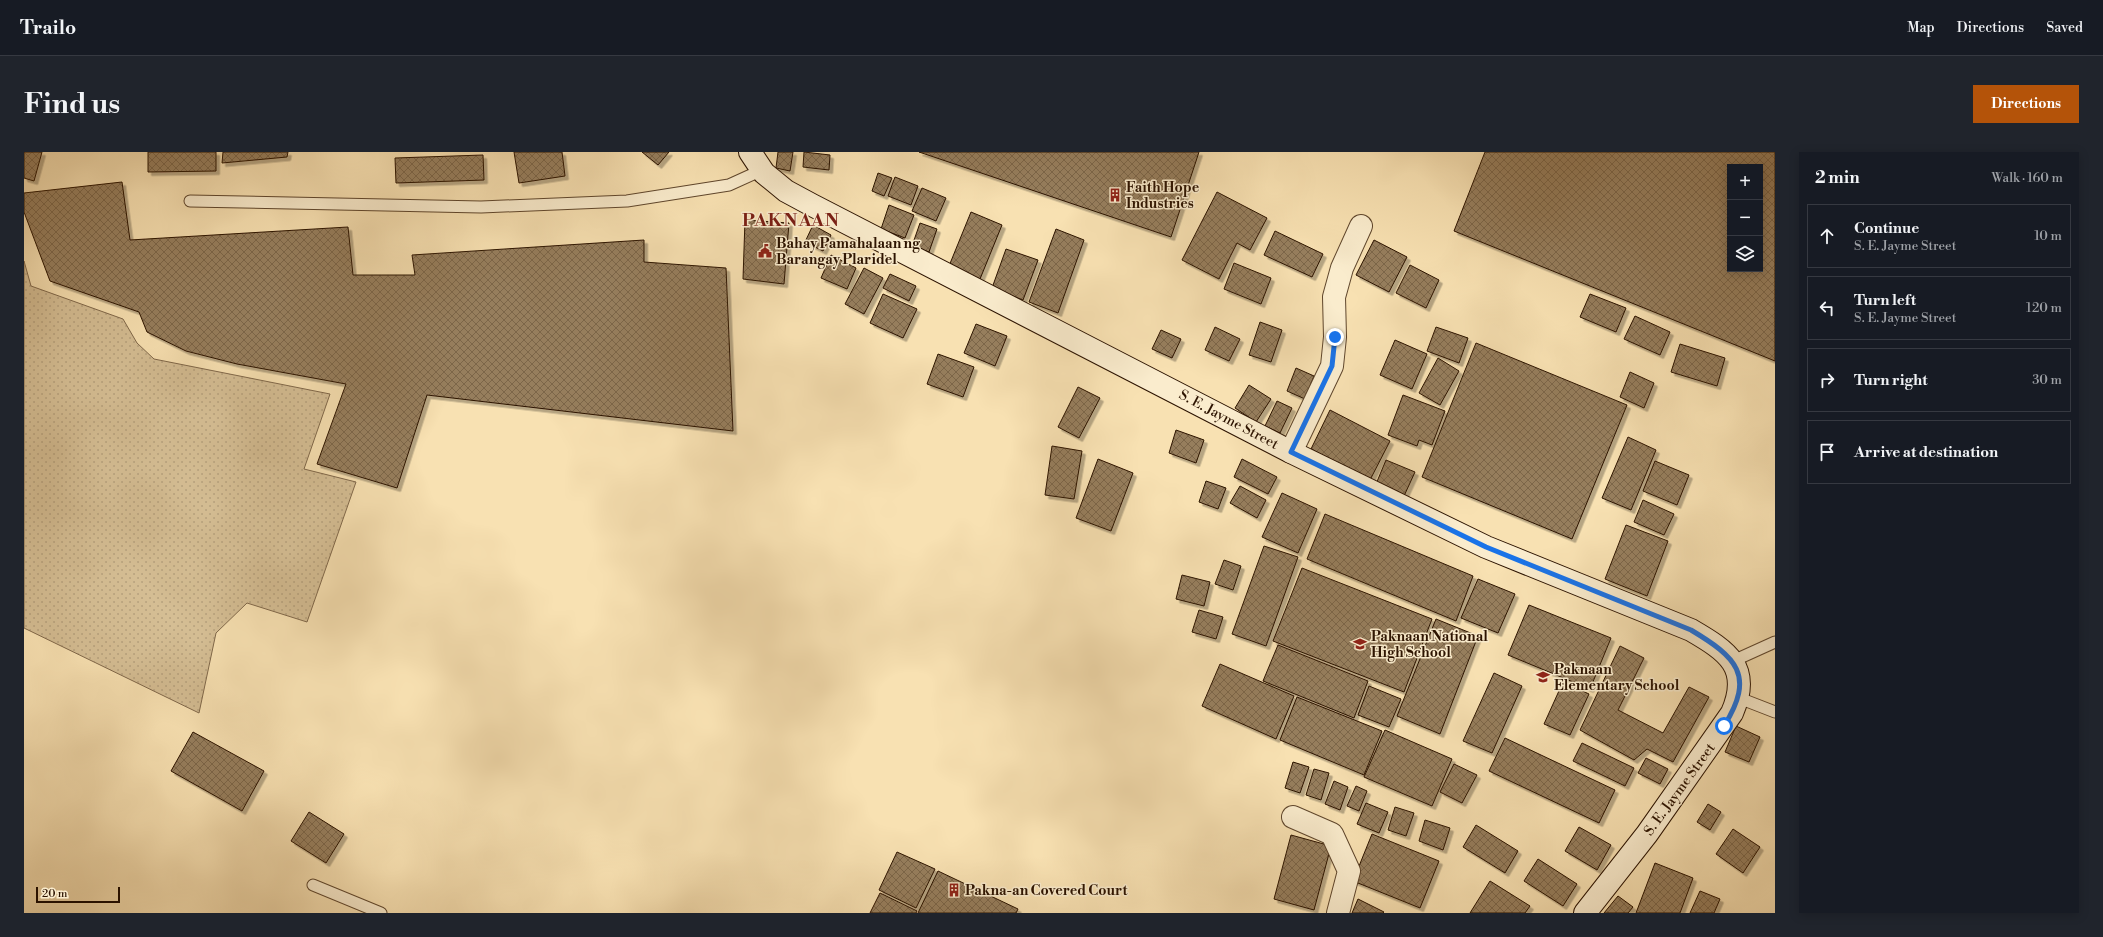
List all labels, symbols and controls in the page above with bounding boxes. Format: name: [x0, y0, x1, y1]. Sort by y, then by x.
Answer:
text: Trailo: [20, 16, 76, 40]
text: Map: [1907, 19, 1935, 37]
text: Directions: [1957, 19, 2024, 37]
text: Saved: [2046, 19, 2083, 37]
button: Directions: [1973, 85, 2079, 123]
text: Find us: [24, 87, 120, 122]
map controls: [1727, 164, 1763, 272]
button: +: [1727, 164, 1763, 200]
text: 2 min: [1815, 167, 1860, 189]
text: Walk · 160 m: [1992, 170, 2063, 186]
place label: Faith Hope Industries: [1126, 179, 1200, 213]
building icon: Faith Hope Industries: [1107, 187, 1123, 203]
button: −: [1727, 200, 1763, 236]
district label: PAKNAAN: [742, 209, 840, 232]
text: Continue: [1854, 219, 1919, 238]
icon: ahead: [1816, 225, 1838, 247]
text: 10 m: [2034, 228, 2062, 244]
place label: Bahay Pamahalaan ng Barangay Plaridel: [776, 235, 921, 269]
button: layers: [1727, 236, 1763, 272]
text: S. E. Jayme Street: [1854, 238, 1956, 254]
public building icon: Bahay Pamahalaan ng Barangay Plaridel: [757, 243, 773, 259]
text: Turn left: [1854, 291, 1916, 310]
icon: left: [1816, 297, 1838, 319]
text: 120 m: [2026, 300, 2062, 316]
text: S. E. Jayme Street: [1854, 310, 1956, 326]
route end: [1326, 328, 1344, 346]
icon: right: [1816, 369, 1838, 391]
text: Turn right: [1854, 371, 1928, 390]
text: 30 m: [2032, 372, 2062, 388]
street label: S. E. Jayme Street: [1176, 386, 1281, 454]
icon: arrive: [1816, 441, 1838, 463]
text: Arrive at destination: [1854, 443, 1998, 462]
place label: Paknaan National High School: [1371, 628, 1488, 662]
school or university icon: Paknaan National High School: [1352, 636, 1368, 652]
place label: Paknaan Elementary School: [1554, 661, 1680, 695]
school or university icon: Paknaan Elementary School: [1535, 669, 1551, 685]
route start: [1715, 717, 1733, 735]
street label: S. E. Jayme Street: [1640, 740, 1719, 839]
building icon: Pakna-an Covered Court: [946, 882, 962, 898]
place label: Pakna-an Covered Court: [965, 882, 1128, 900]
scale bar: [36, 885, 120, 904]
text: 20 m: [42, 887, 67, 901]

